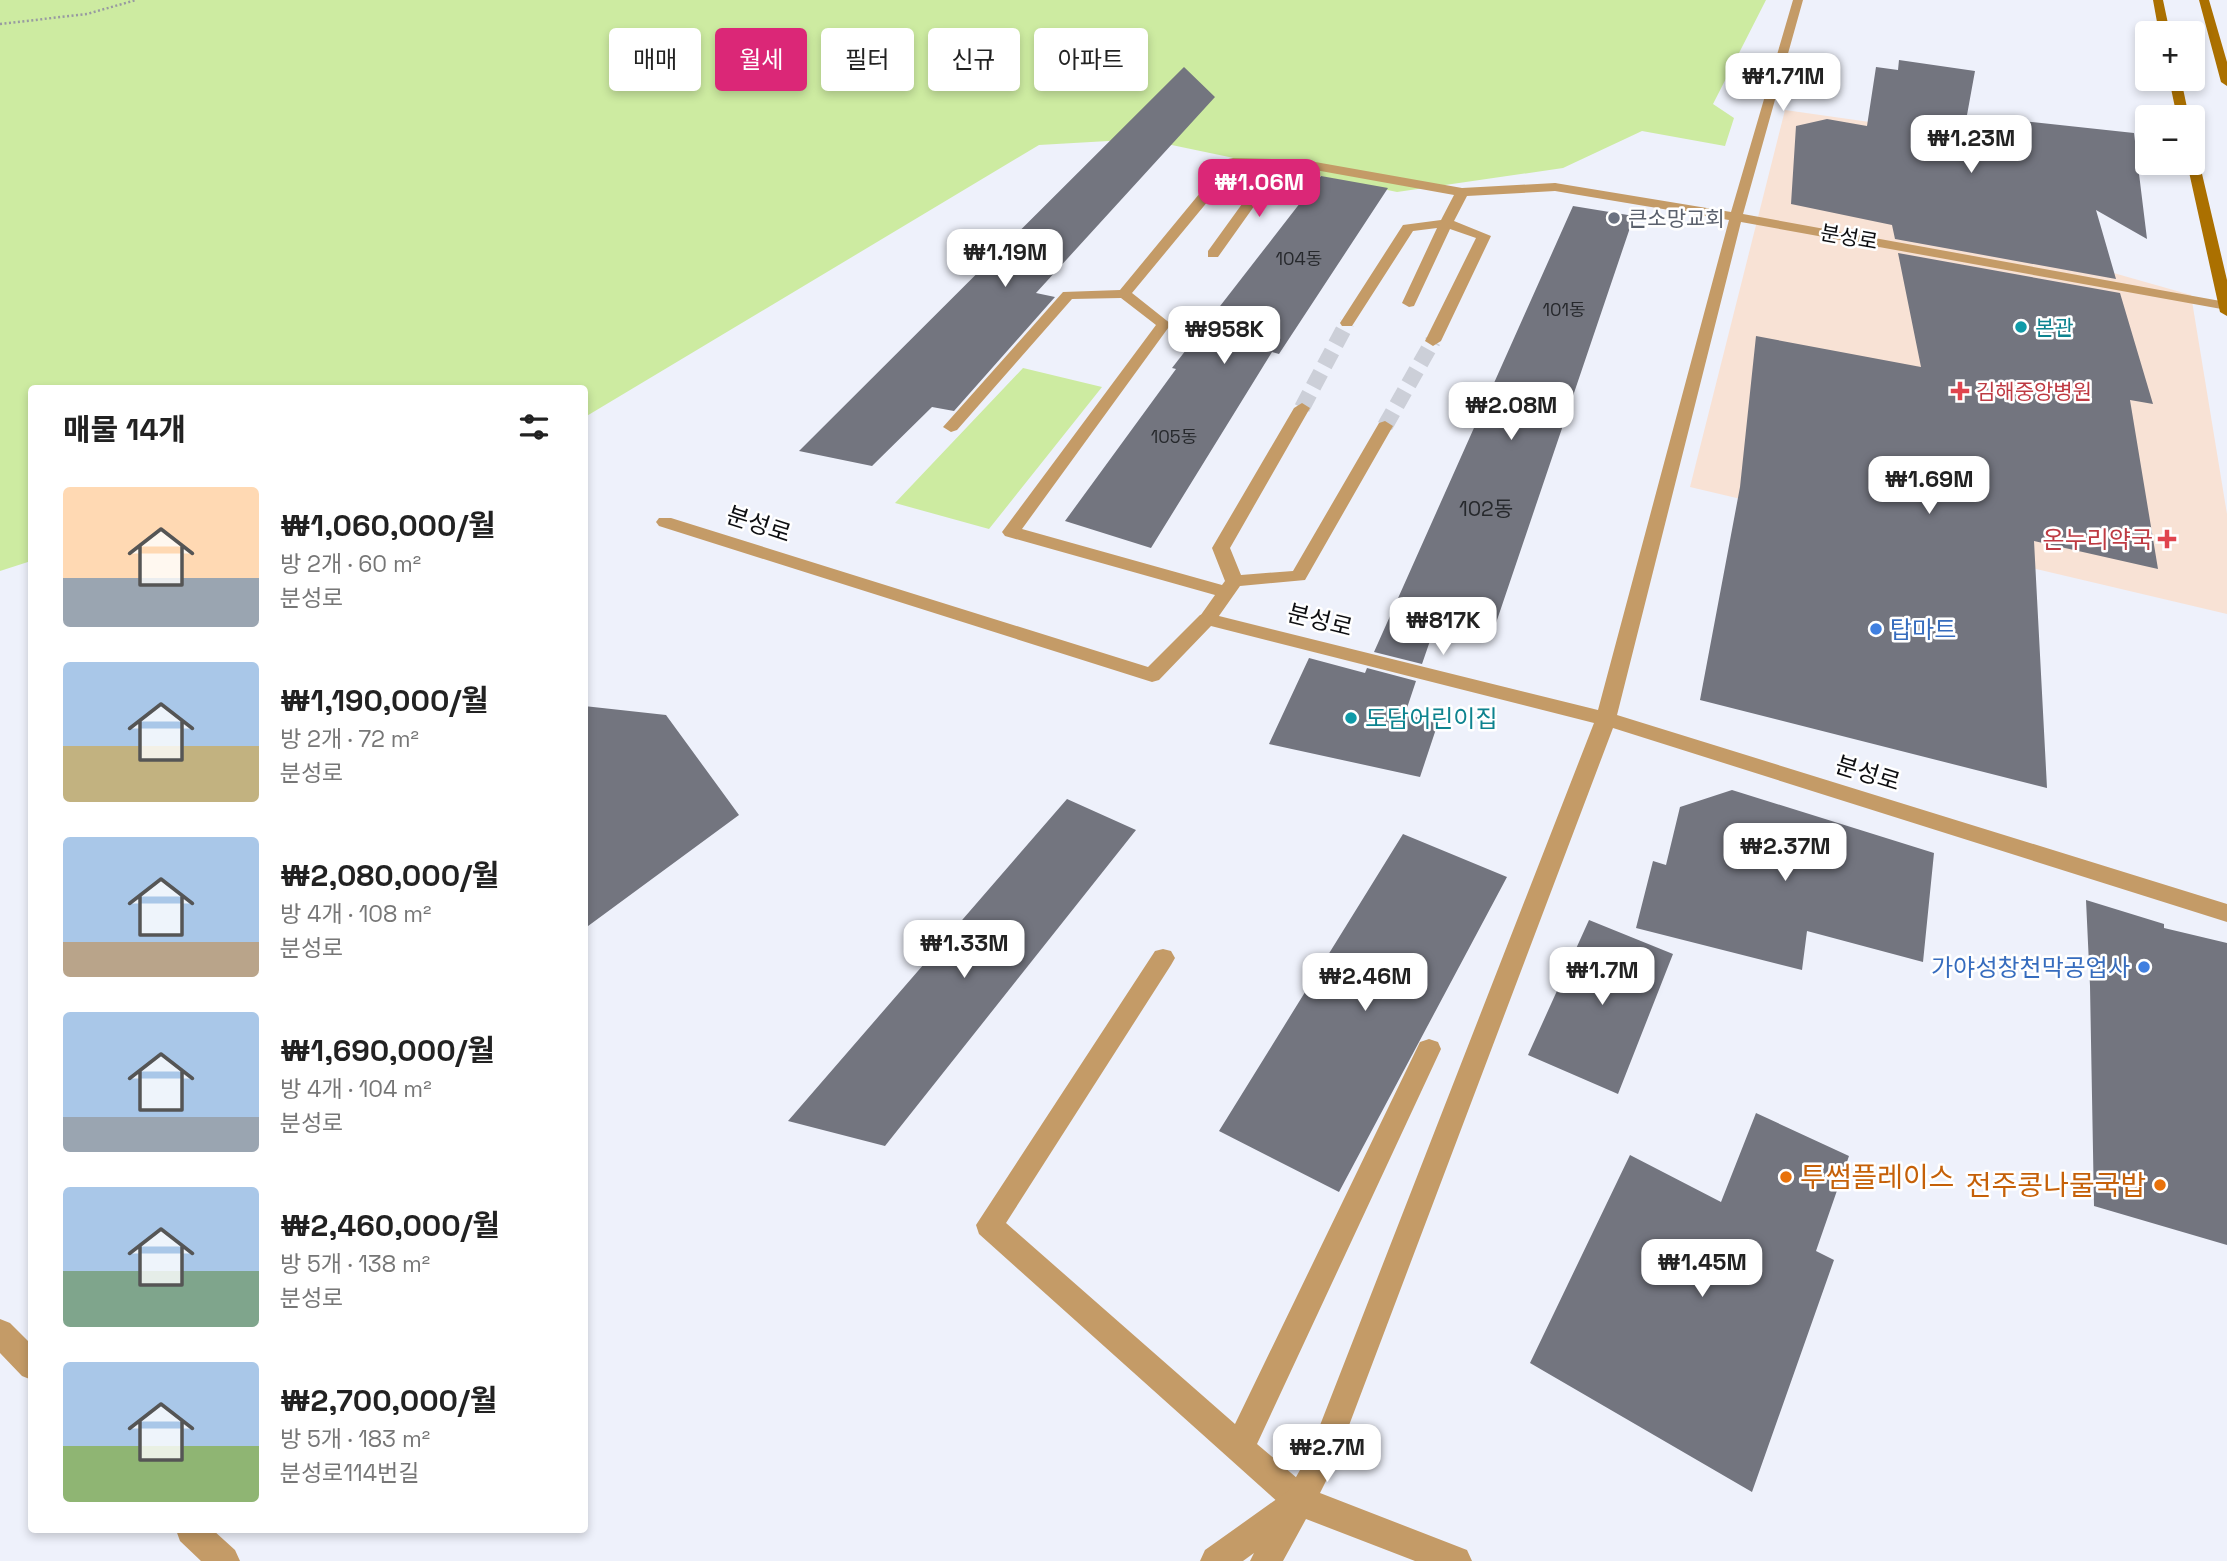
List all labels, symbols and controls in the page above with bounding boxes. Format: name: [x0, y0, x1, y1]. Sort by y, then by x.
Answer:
map controls: [2135, 21, 2205, 175]
button: +: [2135, 21, 2205, 91]
chip: 매매: [609, 28, 701, 91]
chip: 월세: [715, 28, 807, 91]
chip: 필터: [821, 28, 914, 91]
chip: 신규: [928, 28, 1020, 91]
chip: 아파트: [1034, 28, 1148, 91]
pin: ₩1.71M: [1726, 54, 1840, 113]
text: ₩1.71M: [1741, 61, 1825, 91]
button: −: [2135, 105, 2205, 175]
pin: ₩1.23M: [1914, 116, 2028, 175]
text: ₩1.23M: [1927, 123, 2015, 153]
pin: ₩1.06M: [1202, 160, 1316, 219]
text: ₩1.06M: [1214, 167, 1304, 197]
place label: 큰소망교회: [1628, 205, 1725, 232]
marker: 큰소망교회: [1606, 210, 1622, 226]
street label: 분성로: [1818, 219, 1880, 255]
pin: ₩1.19M: [948, 230, 1062, 289]
text: ₩1.19M: [963, 237, 1047, 267]
house number: 104동: [1276, 247, 1322, 270]
house number: 101동: [1542, 298, 1586, 321]
pin: ₩958K: [1175, 306, 1273, 366]
text: ₩958K: [1184, 314, 1264, 344]
place label: 본관: [2035, 314, 2074, 341]
marker: 본관: [2013, 319, 2029, 335]
place label: 김해중앙병원: [1976, 378, 2092, 405]
marker: 김해중앙병원: [1950, 381, 1970, 401]
pin: ₩2.08M: [1454, 382, 1568, 442]
text: ₩2.08M: [1465, 390, 1557, 420]
icon: filters: [515, 408, 553, 446]
text: 매물 14개: [63, 410, 186, 449]
house number: 105동: [1151, 425, 1197, 448]
pin: ₩1.69M: [1872, 456, 1986, 516]
text: ₩1.69M: [1884, 464, 1974, 494]
house number: 102동: [1459, 495, 1513, 522]
street label: 분성로: [723, 499, 795, 549]
text: ₩1,060,000/월: [280, 506, 496, 545]
icon: home: [119, 515, 203, 599]
place label: 온누리약국: [2043, 524, 2153, 555]
marker: 온누리약국: [2159, 531, 2175, 547]
text: 방 2개 · 60 m²: [280, 549, 421, 579]
text: 분성로: [280, 583, 343, 613]
street label: 분성로: [1284, 597, 1356, 643]
pin: ₩817K: [1394, 598, 1492, 657]
text: ₩817K: [1406, 605, 1480, 635]
place label: 탑마트: [1890, 614, 1956, 645]
marker: 탑마트: [1868, 621, 1884, 637]
text: ₩1,190,000/월: [280, 681, 489, 720]
icon: home: [119, 690, 203, 774]
place label: 도담어린이집: [1365, 703, 1497, 734]
marker: 도담어린이집: [1343, 710, 1359, 726]
text: 방 2개 · 72 m²: [280, 724, 419, 754]
street label: 분성로: [1832, 748, 1904, 798]
text: 분성로: [280, 758, 343, 788]
pin: ₩2.37M: [1728, 824, 1842, 883]
text: ₩2.37M: [1740, 831, 1831, 861]
text: ₩2,080,000/월: [280, 856, 499, 895]
icon: home: [119, 865, 203, 949]
text: 방 4개 · 108 m²: [280, 899, 432, 929]
pin: ₩1.33M: [907, 920, 1021, 980]
text: ₩1.33M: [920, 928, 1008, 958]
text: 분성로: [280, 933, 343, 963]
pin: ₩1.7M: [1553, 948, 1651, 1007]
place label: 가야성창천막공업사: [1931, 952, 2130, 983]
pin: ₩2.46M: [1308, 954, 1422, 1013]
text: ₩1.7M: [1566, 955, 1638, 985]
marker: 가야성창천막공업사: [2136, 959, 2152, 975]
text: ₩2.46M: [1318, 961, 1412, 991]
text: ₩1,690,000/월: [280, 1031, 495, 1070]
icon: home: [119, 1040, 203, 1124]
text: 방 4개 · 104 m²: [280, 1074, 432, 1104]
text: 분성로: [280, 1108, 343, 1138]
place label: 투썸플레이스: [1800, 1159, 1955, 1195]
place label: 전주콩나물국밥: [1966, 1167, 2146, 1203]
marker: 투썸플레이스: [1778, 1169, 1794, 1185]
marker: 전주콩나물국밥: [2152, 1177, 2168, 1193]
text: ₩2,460,000/월: [280, 1206, 500, 1245]
icon: home: [119, 1215, 203, 1299]
pin: ₩1.45M: [1645, 1240, 1759, 1299]
text: ₩1.45M: [1657, 1247, 1747, 1277]
text: 방 5개 · 138 m²: [280, 1249, 430, 1279]
text: 분성로: [280, 1283, 343, 1313]
text: ₩2,700,000/월: [280, 1381, 497, 1420]
icon: home: [119, 1390, 203, 1474]
text: 방 5개 · 183 m²: [280, 1424, 430, 1454]
pin: ₩2.7M: [1278, 1424, 1376, 1484]
text: ₩2.7M: [1289, 1432, 1365, 1462]
text: 분성로114번길: [280, 1458, 419, 1488]

